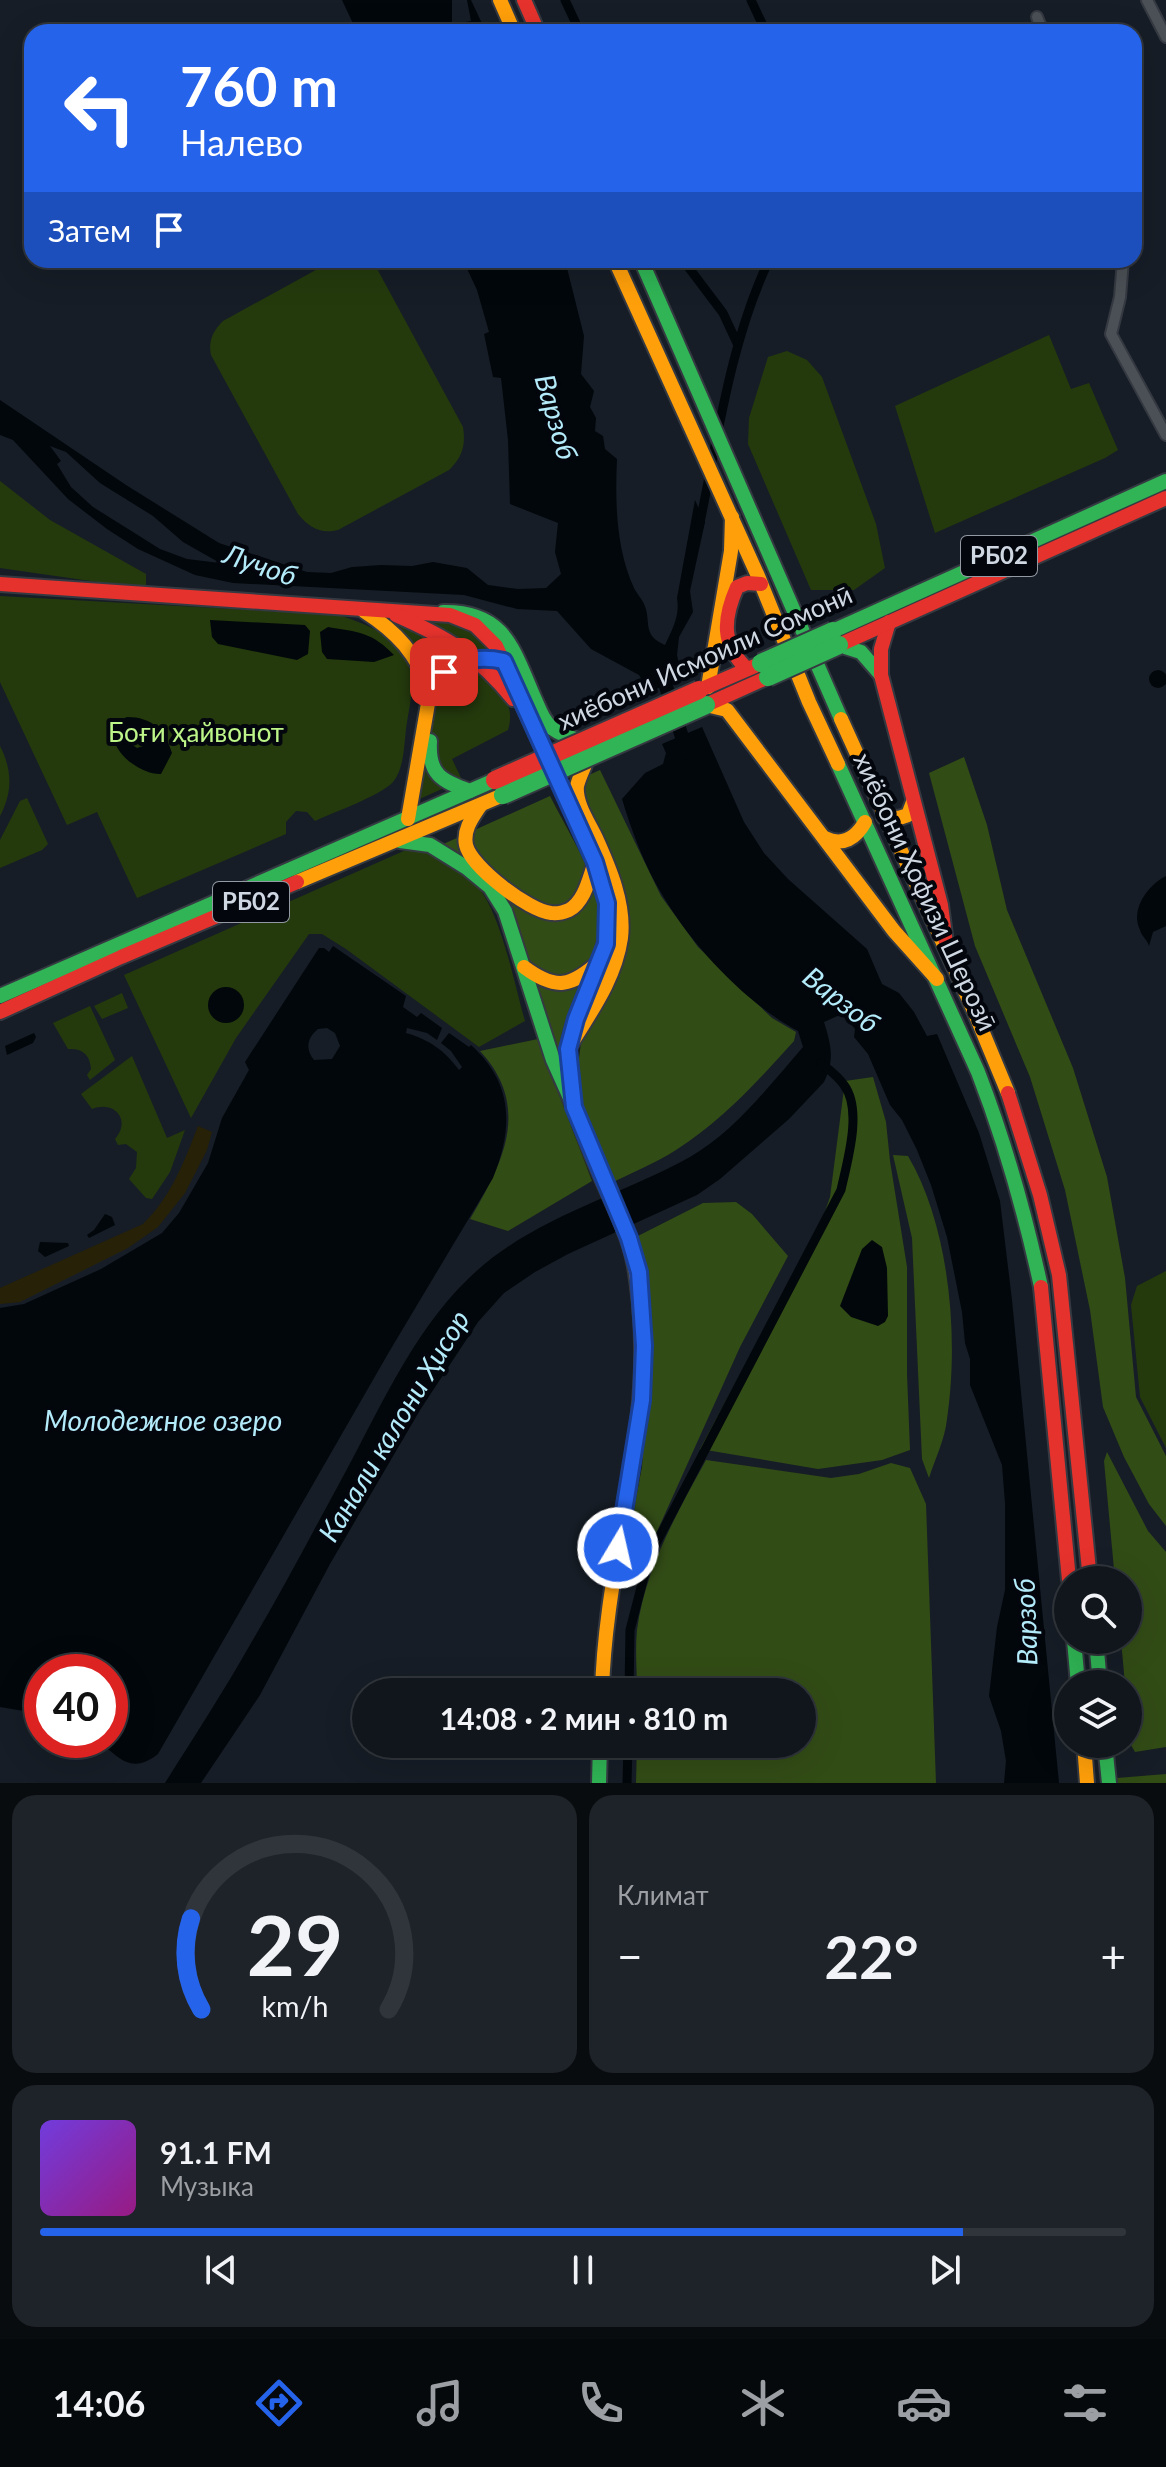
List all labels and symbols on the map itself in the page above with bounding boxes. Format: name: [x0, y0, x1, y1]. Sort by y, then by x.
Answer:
water label: Варзоб: [529, 370, 585, 463]
water label: Лучоб: [217, 535, 301, 592]
road number: РБ02: [961, 536, 1037, 576]
street label: хиёбони Исмоили Сомонӣ: [552, 578, 857, 737]
pin: [410, 638, 478, 706]
park label: Боғи ҳайвонот: [108, 716, 284, 748]
street label: хиёбони Ҳофизи Шерозӣ: [847, 748, 1004, 1036]
road number: РБ02: [213, 882, 289, 922]
water label: Варзоб: [797, 959, 886, 1039]
water label: Канали калони Ҳисор: [311, 1304, 476, 1547]
water label: Молодежное озеро: [44, 1403, 282, 1437]
position arrow: [576, 1506, 660, 1590]
water label: Варзоб: [1006, 1578, 1044, 1666]
speed limit sign: 40: [24, 1654, 128, 1758]

